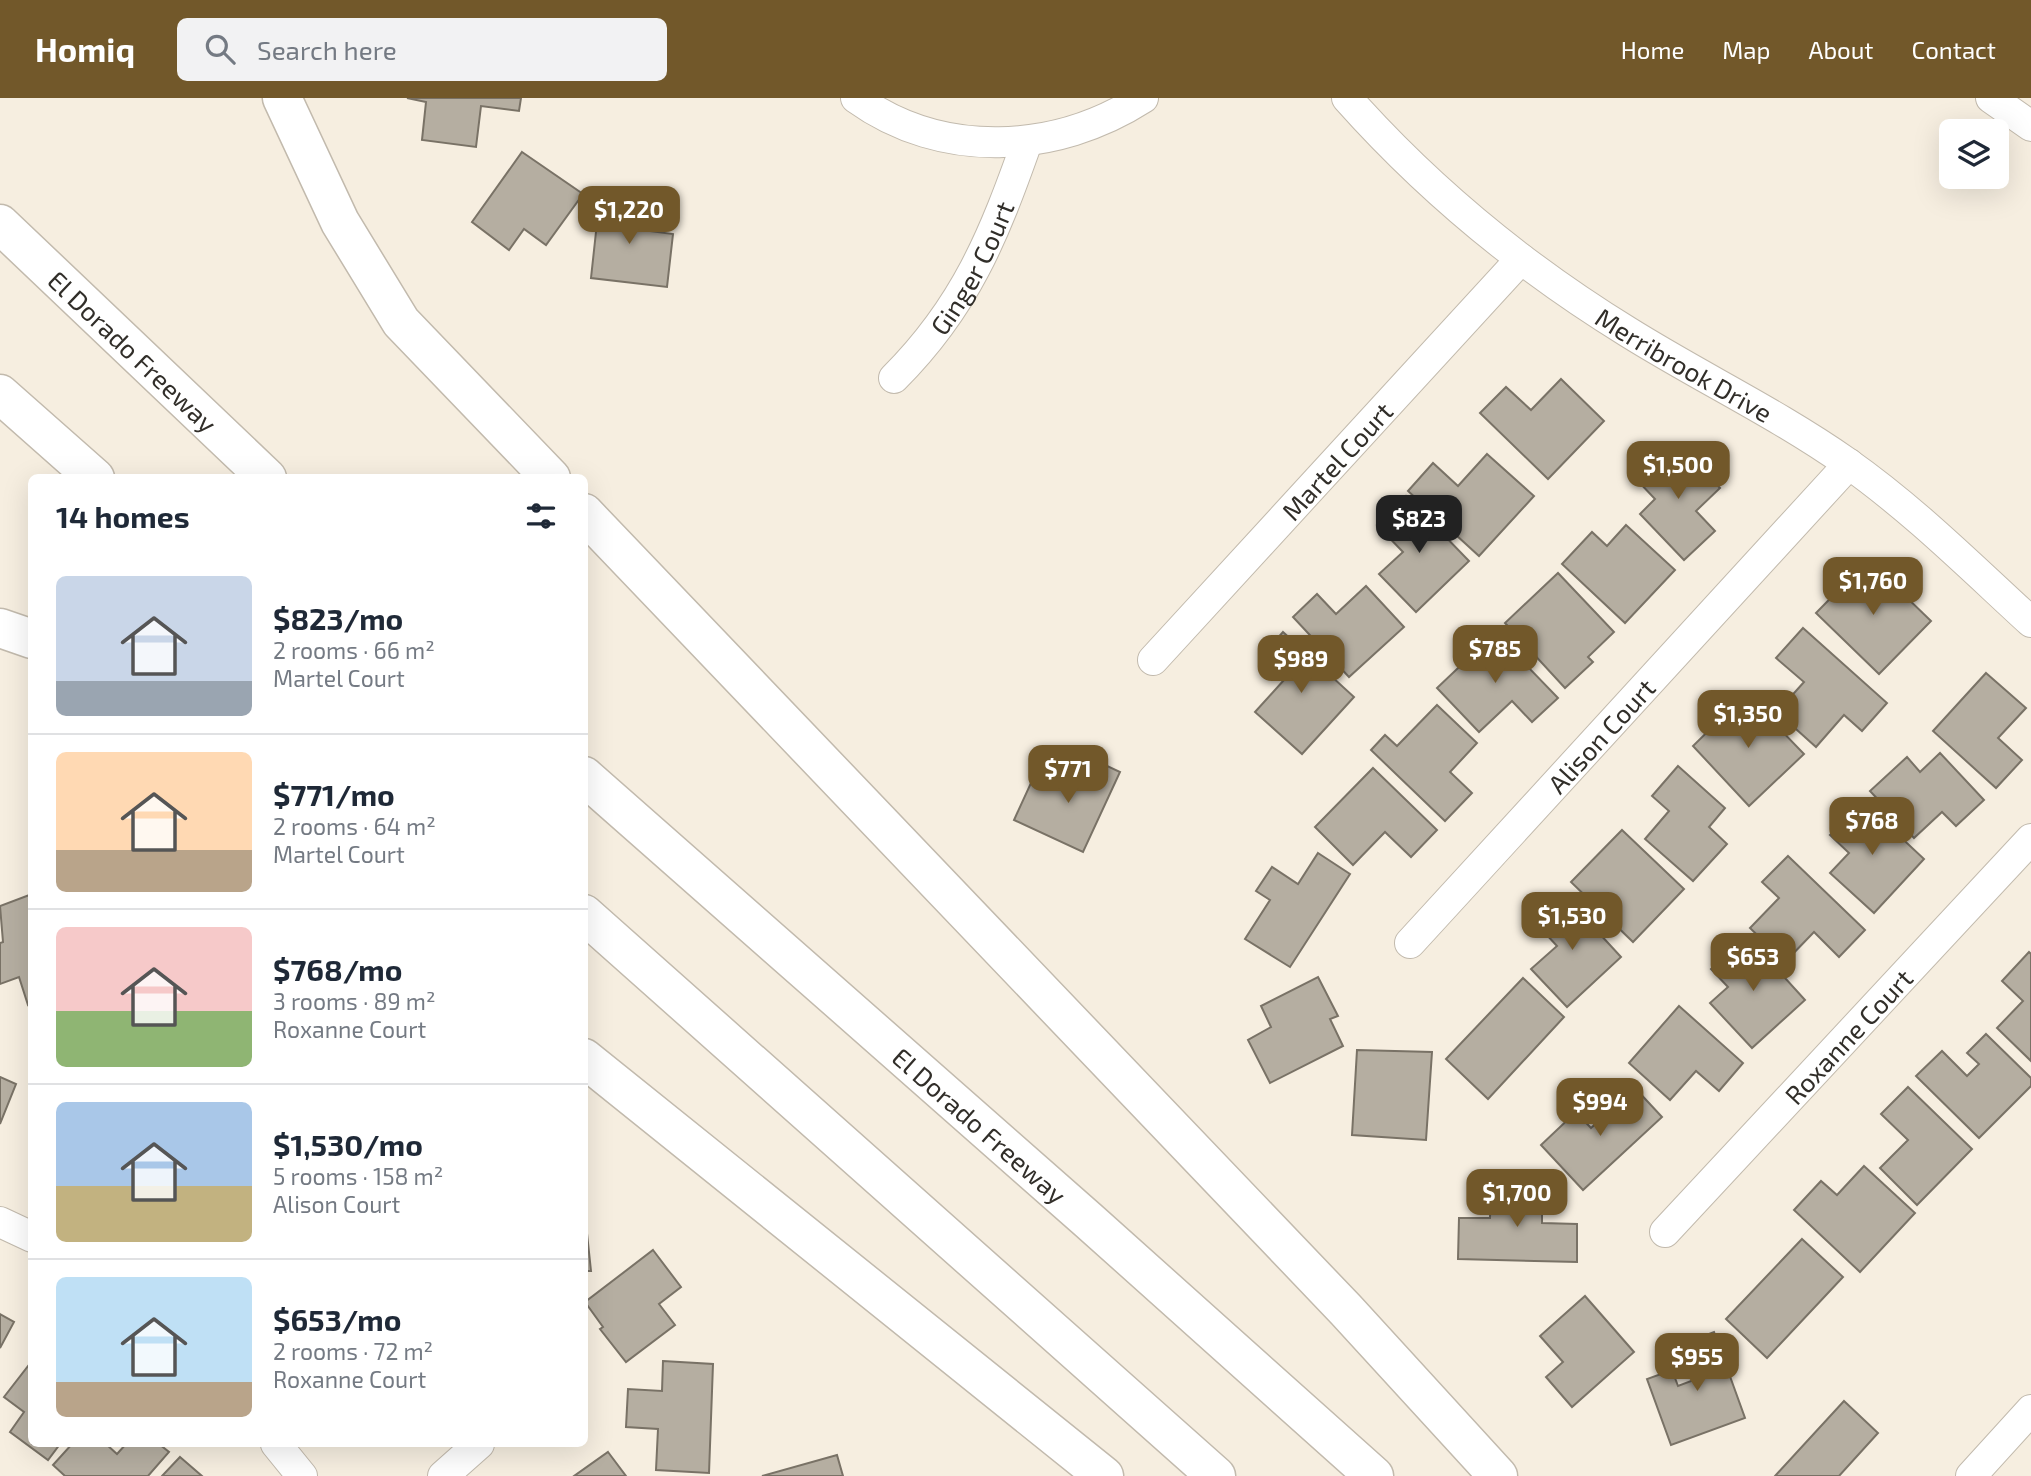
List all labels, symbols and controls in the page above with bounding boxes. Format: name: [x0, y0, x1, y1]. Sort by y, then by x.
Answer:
search box: [177, 18, 667, 81]
text: Homiq: [35, 29, 135, 69]
icon: search: [201, 30, 239, 68]
text: Search here: [257, 34, 397, 65]
text: Home: [1621, 35, 1684, 64]
text: Map: [1722, 35, 1770, 64]
text: About: [1808, 35, 1874, 64]
text: Contact: [1912, 35, 1996, 64]
map controls: [1939, 119, 2009, 189]
button: layers: [1939, 119, 2009, 189]
pin: $1,220: [572, 186, 686, 246]
text: $1,220: [594, 195, 664, 223]
street label: Ginger Court: [923, 196, 1019, 340]
street label: El Dorado Freeway: [43, 264, 224, 438]
street label: Merribrook Drive: [1590, 301, 1778, 428]
street label: Martel Court: [1274, 395, 1398, 526]
pin: $1,500: [1621, 442, 1735, 501]
text: $1,500: [1643, 450, 1713, 478]
pin: $823: [1378, 496, 1460, 555]
icon: filters: [522, 497, 560, 535]
text: 14 homes: [56, 498, 190, 534]
text: $823: [1392, 504, 1446, 532]
pin: $1,760: [1816, 558, 1930, 617]
text: $1,760: [1839, 566, 1907, 594]
text: $823/mo: [273, 600, 403, 636]
icon: home: [112, 604, 196, 688]
pin: $785: [1454, 626, 1536, 685]
text: $785: [1469, 634, 1521, 662]
text: 2 rooms · 66 m²: [273, 636, 435, 664]
pin: $989: [1260, 636, 1342, 695]
text: $989: [1274, 644, 1328, 672]
text: Martel Court: [273, 664, 405, 692]
street label: Alison Court: [1540, 671, 1661, 799]
pin: $1,350: [1691, 690, 1805, 750]
text: $1,350: [1713, 699, 1783, 727]
pin: $771: [1027, 746, 1109, 805]
text: $771: [1044, 754, 1092, 782]
text: $771/mo: [273, 776, 395, 812]
icon: home: [112, 780, 196, 864]
pin: $768: [1831, 798, 1913, 857]
text: $768: [1845, 806, 1899, 834]
text: 2 rooms · 64 m²: [273, 812, 436, 840]
text: Martel Court: [273, 840, 405, 868]
pin: $1,530: [1515, 892, 1629, 952]
text: $1,530: [1537, 901, 1607, 929]
pin: $653: [1712, 934, 1794, 993]
text: $653: [1727, 942, 1779, 970]
text: $768/mo: [273, 951, 402, 987]
icon: home: [112, 955, 196, 1039]
street label: Roxanne Court: [1777, 962, 1918, 1110]
text: 3 rooms · 89 m²: [273, 987, 435, 1015]
text: Roxanne Court: [273, 1015, 426, 1043]
street label: El Dorado Freeway: [887, 1040, 1073, 1210]
pin: $994: [1559, 1079, 1641, 1138]
text: $994: [1572, 1087, 1628, 1115]
text: $1,530/mo: [273, 1126, 423, 1162]
icon: home: [112, 1130, 196, 1214]
text: 5 rooms · 158 m²: [273, 1162, 443, 1190]
pin: $1,700: [1460, 1170, 1574, 1229]
text: $1,700: [1482, 1178, 1552, 1206]
text: Alison Court: [273, 1190, 400, 1218]
text: $653/mo: [273, 1301, 401, 1337]
icon: home: [112, 1305, 196, 1389]
pin: $955: [1656, 1334, 1738, 1393]
text: 2 rooms · 72 m²: [273, 1337, 433, 1365]
text: $955: [1671, 1342, 1723, 1370]
text: Roxanne Court: [273, 1365, 426, 1393]

